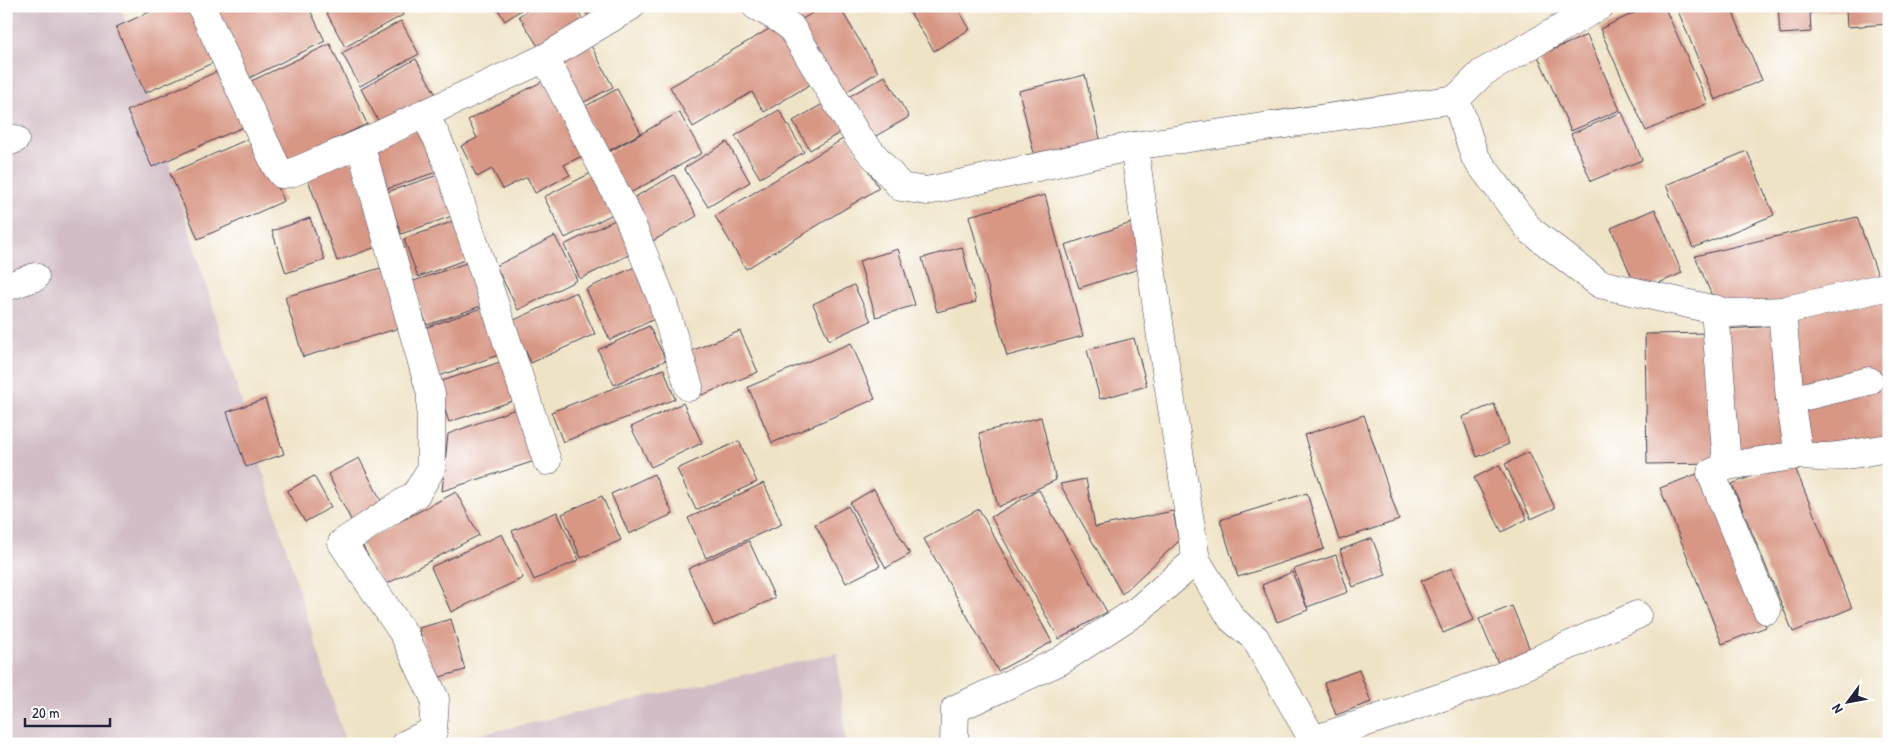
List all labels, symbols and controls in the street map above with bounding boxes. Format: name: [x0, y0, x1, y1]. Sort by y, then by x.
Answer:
north arrow: [1822, 678, 1872, 728]
scale bar: [25, 695, 110, 727]
text: N: [1826, 700, 1847, 717]
text: 20 m: [32, 702, 59, 723]

